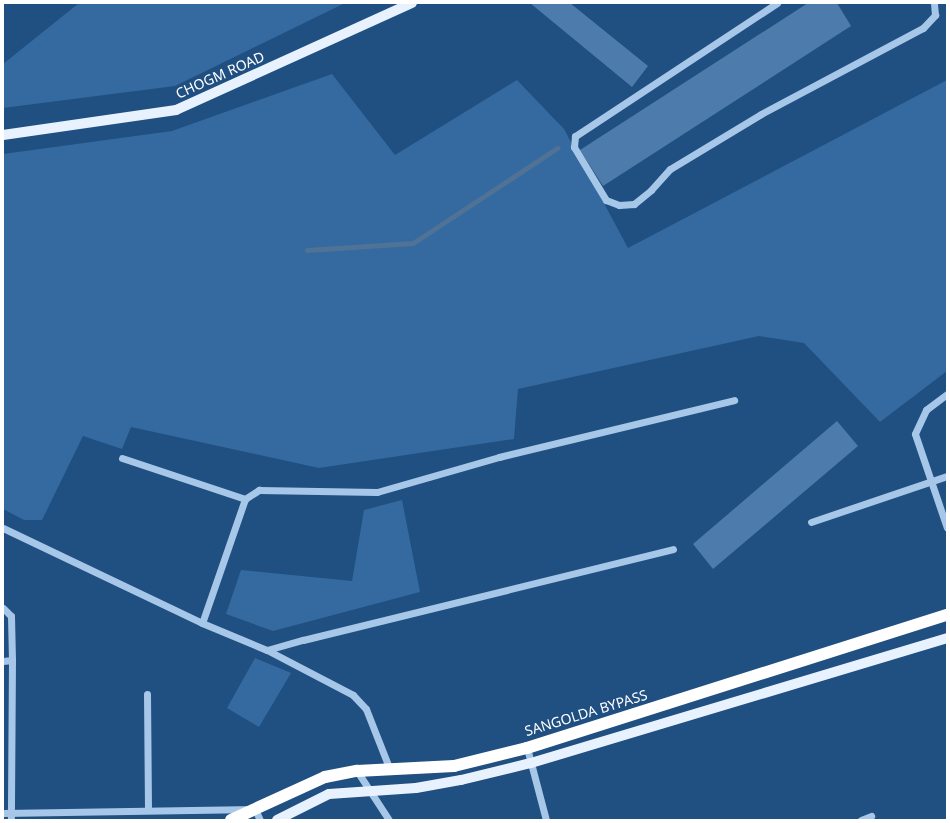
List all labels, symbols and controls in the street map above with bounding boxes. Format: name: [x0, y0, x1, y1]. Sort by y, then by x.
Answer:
street label: CHOGM ROAD: [173, 48, 267, 102]
street label: SANGOLDA BYPASS: [523, 686, 649, 740]

